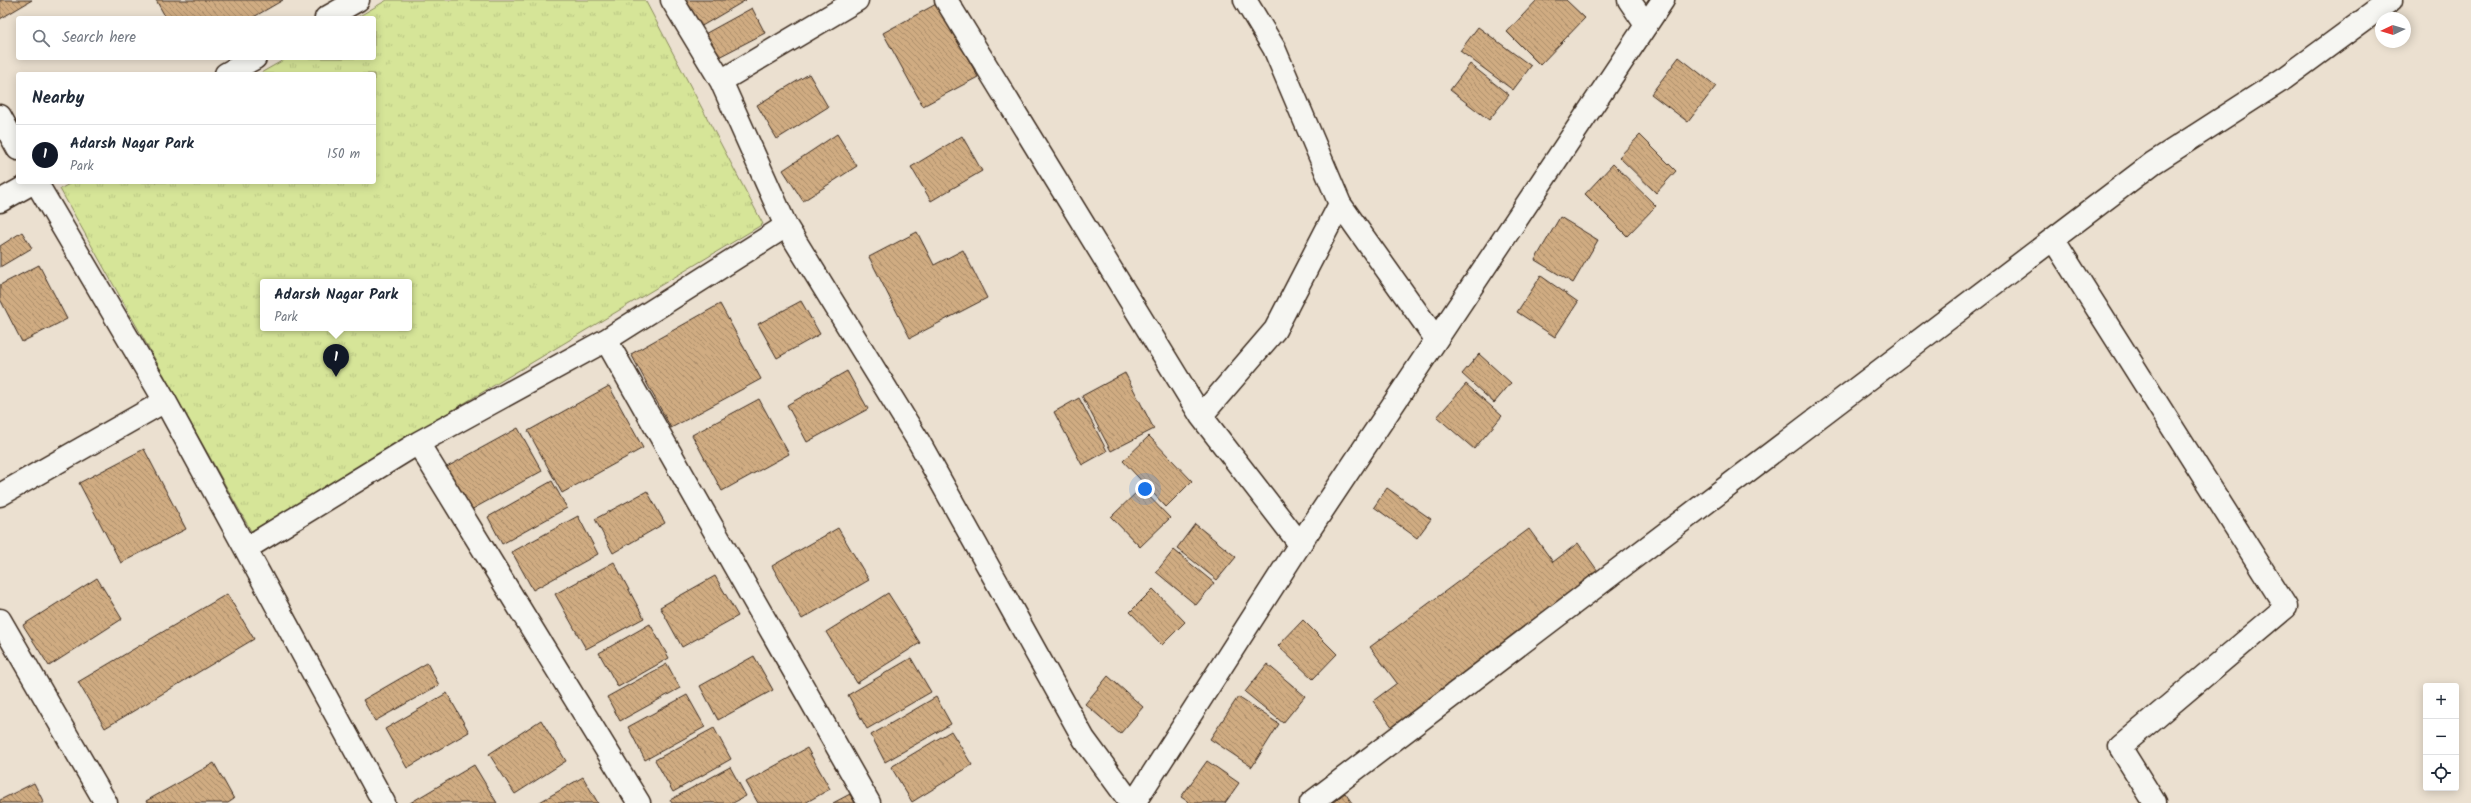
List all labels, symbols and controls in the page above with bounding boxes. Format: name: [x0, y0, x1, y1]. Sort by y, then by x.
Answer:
north arrow: [2375, 12, 2411, 48]
search box: [16, 16, 376, 60]
text: Search here: [62, 26, 136, 50]
icon: search: [30, 27, 52, 49]
text: Nearby: [32, 85, 84, 112]
text: Adarsh Nagar Park: [70, 132, 194, 156]
text: 1: [43, 144, 47, 165]
text: 150 m: [327, 144, 360, 165]
text: Park: [70, 156, 94, 177]
popup: [260, 279, 412, 331]
text: Adarsh Nagar Park: [274, 283, 398, 307]
text: Park: [274, 307, 298, 328]
pin: 1: [323, 344, 349, 377]
your location: [1135, 479, 1155, 499]
map controls: [2423, 683, 2459, 791]
button: +: [2423, 683, 2459, 719]
button: −: [2423, 719, 2459, 755]
button: locate: [2423, 755, 2459, 791]

